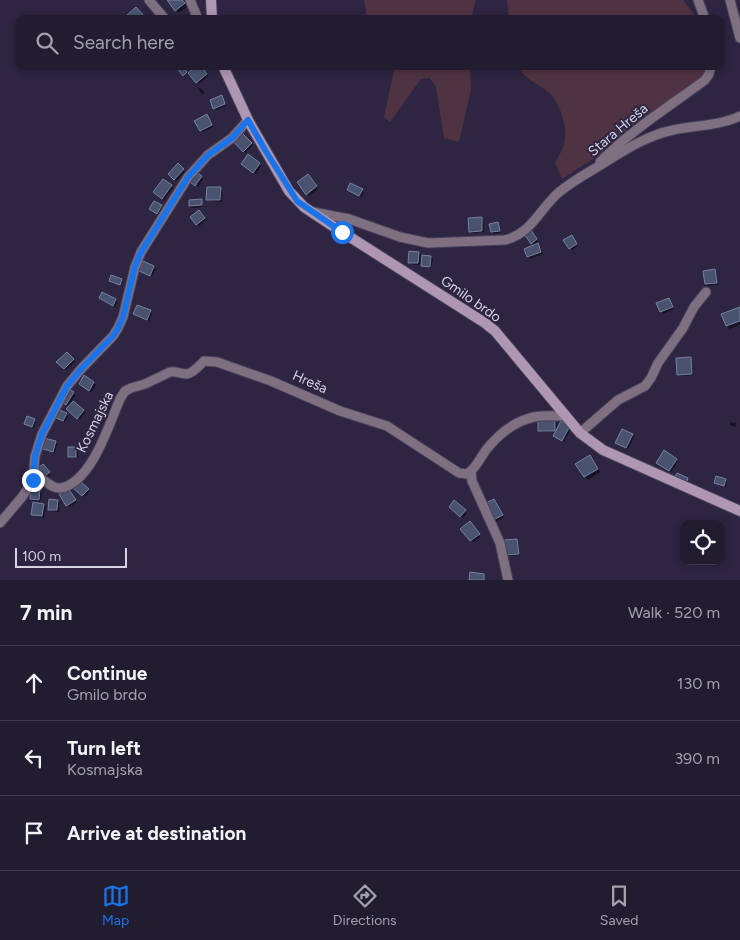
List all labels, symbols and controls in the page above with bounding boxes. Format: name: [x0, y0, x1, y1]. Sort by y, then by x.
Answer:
search box: [15, 15, 725, 70]
icon: search: [33, 29, 61, 57]
text: Search here: [73, 31, 175, 54]
street label: Stara Hreša: [585, 100, 651, 160]
route start: [331, 221, 354, 244]
street label: Gmilo brdo: [438, 272, 504, 326]
street label: Hreša: [290, 367, 330, 397]
street label: Kosmajska: [73, 389, 117, 455]
route end: [22, 469, 45, 492]
map controls: [680, 520, 725, 565]
button: locate: [680, 520, 725, 565]
scale bar: [15, 545, 128, 568]
text: 100 m: [22, 548, 61, 565]
text: 7 min: [20, 600, 72, 625]
text: Walk · 520 m: [628, 603, 720, 622]
text: Continue: [67, 662, 147, 685]
icon: ahead: [20, 669, 48, 697]
text: 130 m: [677, 674, 720, 693]
text: Gmilo brdo: [67, 685, 147, 704]
text: Turn left: [67, 737, 141, 760]
icon: left: [20, 744, 48, 772]
text: 390 m: [674, 749, 720, 768]
text: Kosmajska: [67, 760, 143, 779]
icon: arrive: [20, 819, 48, 847]
text: Arrive at destination: [67, 822, 246, 845]
tab: Map: [102, 882, 130, 929]
tab: Directions: [333, 882, 397, 929]
tab: Saved: [600, 882, 638, 929]

